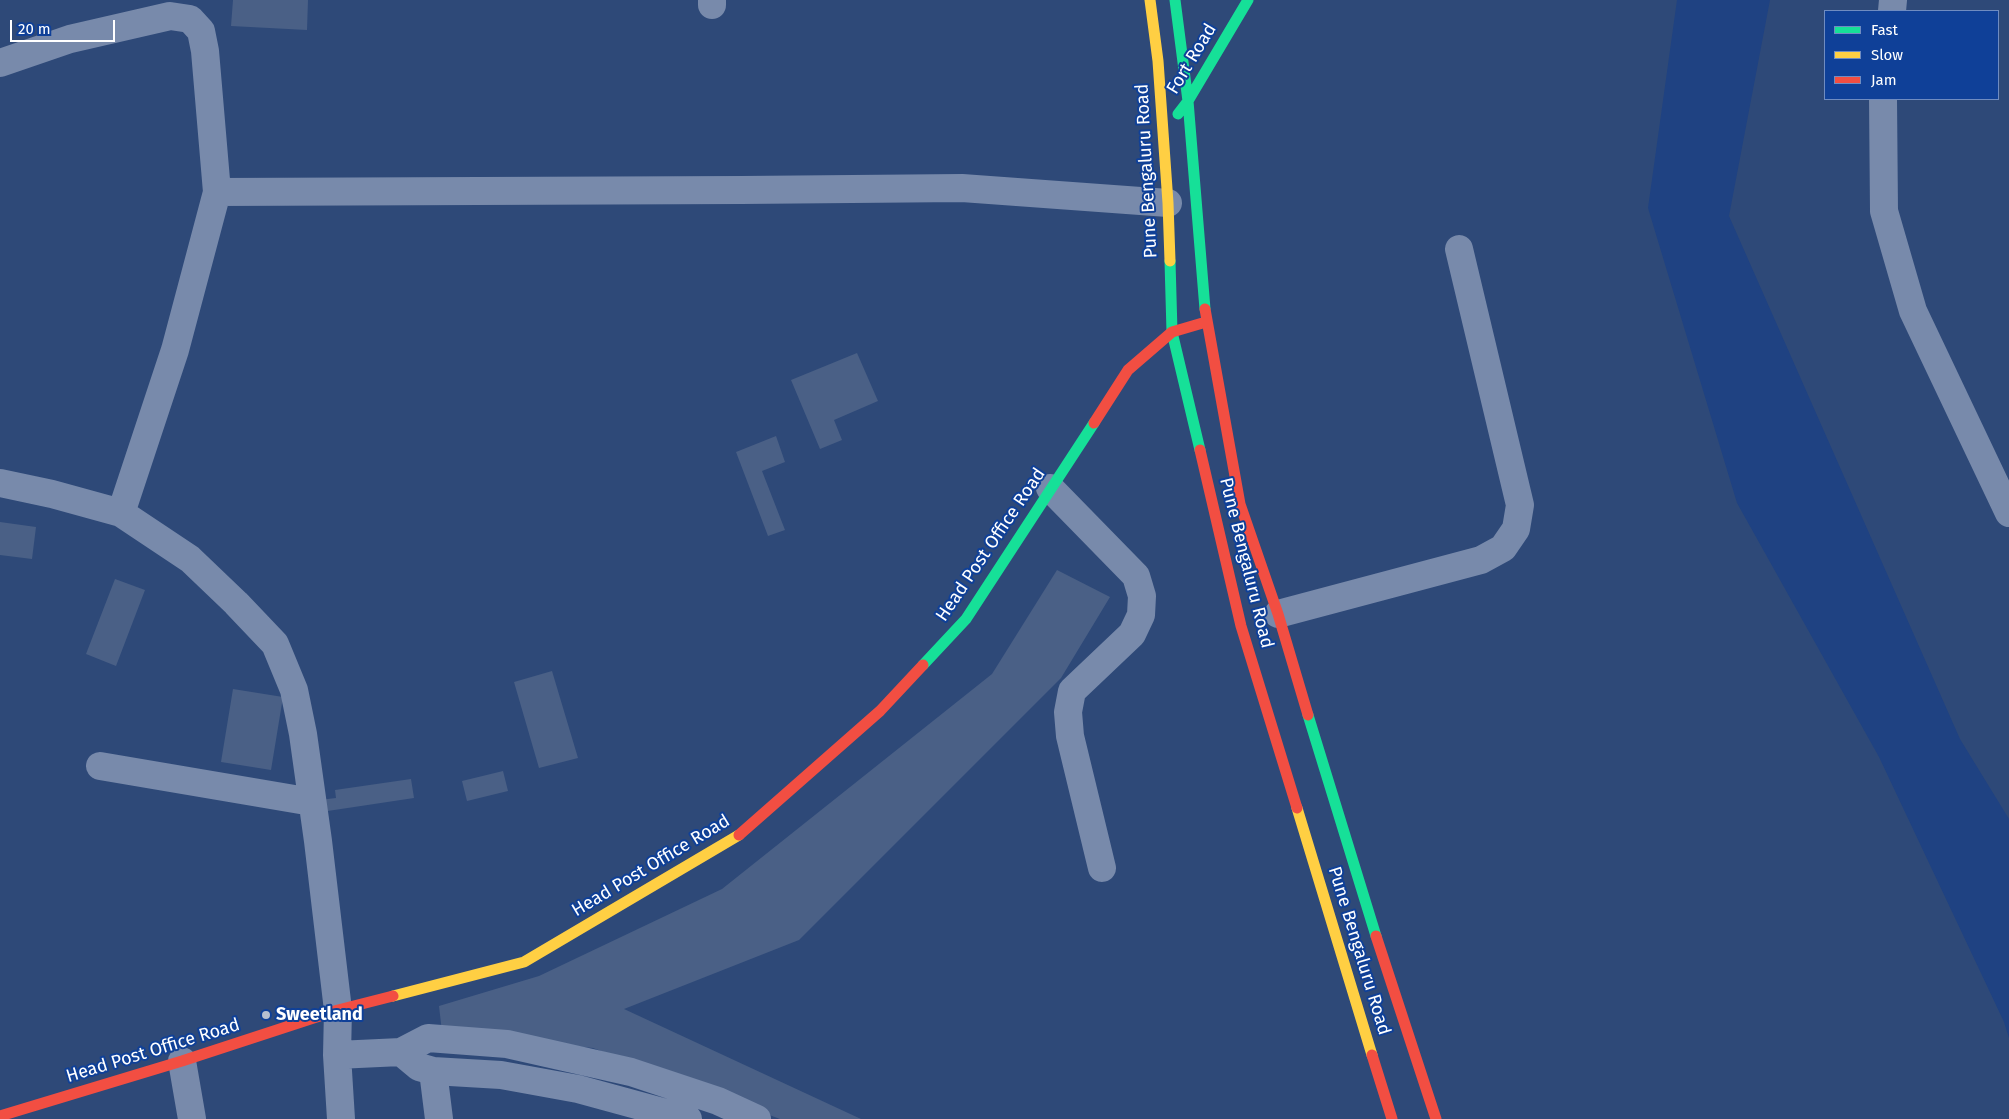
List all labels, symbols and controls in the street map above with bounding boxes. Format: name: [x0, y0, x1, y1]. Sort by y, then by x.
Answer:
scale bar: [12, 10, 118, 42]
legend: [1824, 10, 1999, 100]
text: 20 m: [18, 20, 51, 38]
street label: Fort Road: [1163, 20, 1221, 98]
text: Fast: [1871, 21, 1898, 39]
text: Slow: [1871, 46, 1903, 64]
text: Jam: [1871, 71, 1897, 89]
street label: Pune Bengaluru Road: [1132, 83, 1162, 259]
street label: Head Post Office Road: [932, 464, 1050, 626]
street label: Pune Bengaluru Road: [1214, 476, 1278, 650]
street label: Head Post Office Road: [568, 810, 734, 922]
street label: Pune Bengaluru Road: [1323, 864, 1395, 1038]
place label: Sweetland: [276, 1004, 363, 1026]
marker: Sweetland: [260, 1009, 272, 1021]
street label: Head Post Office Road: [64, 1014, 242, 1088]

